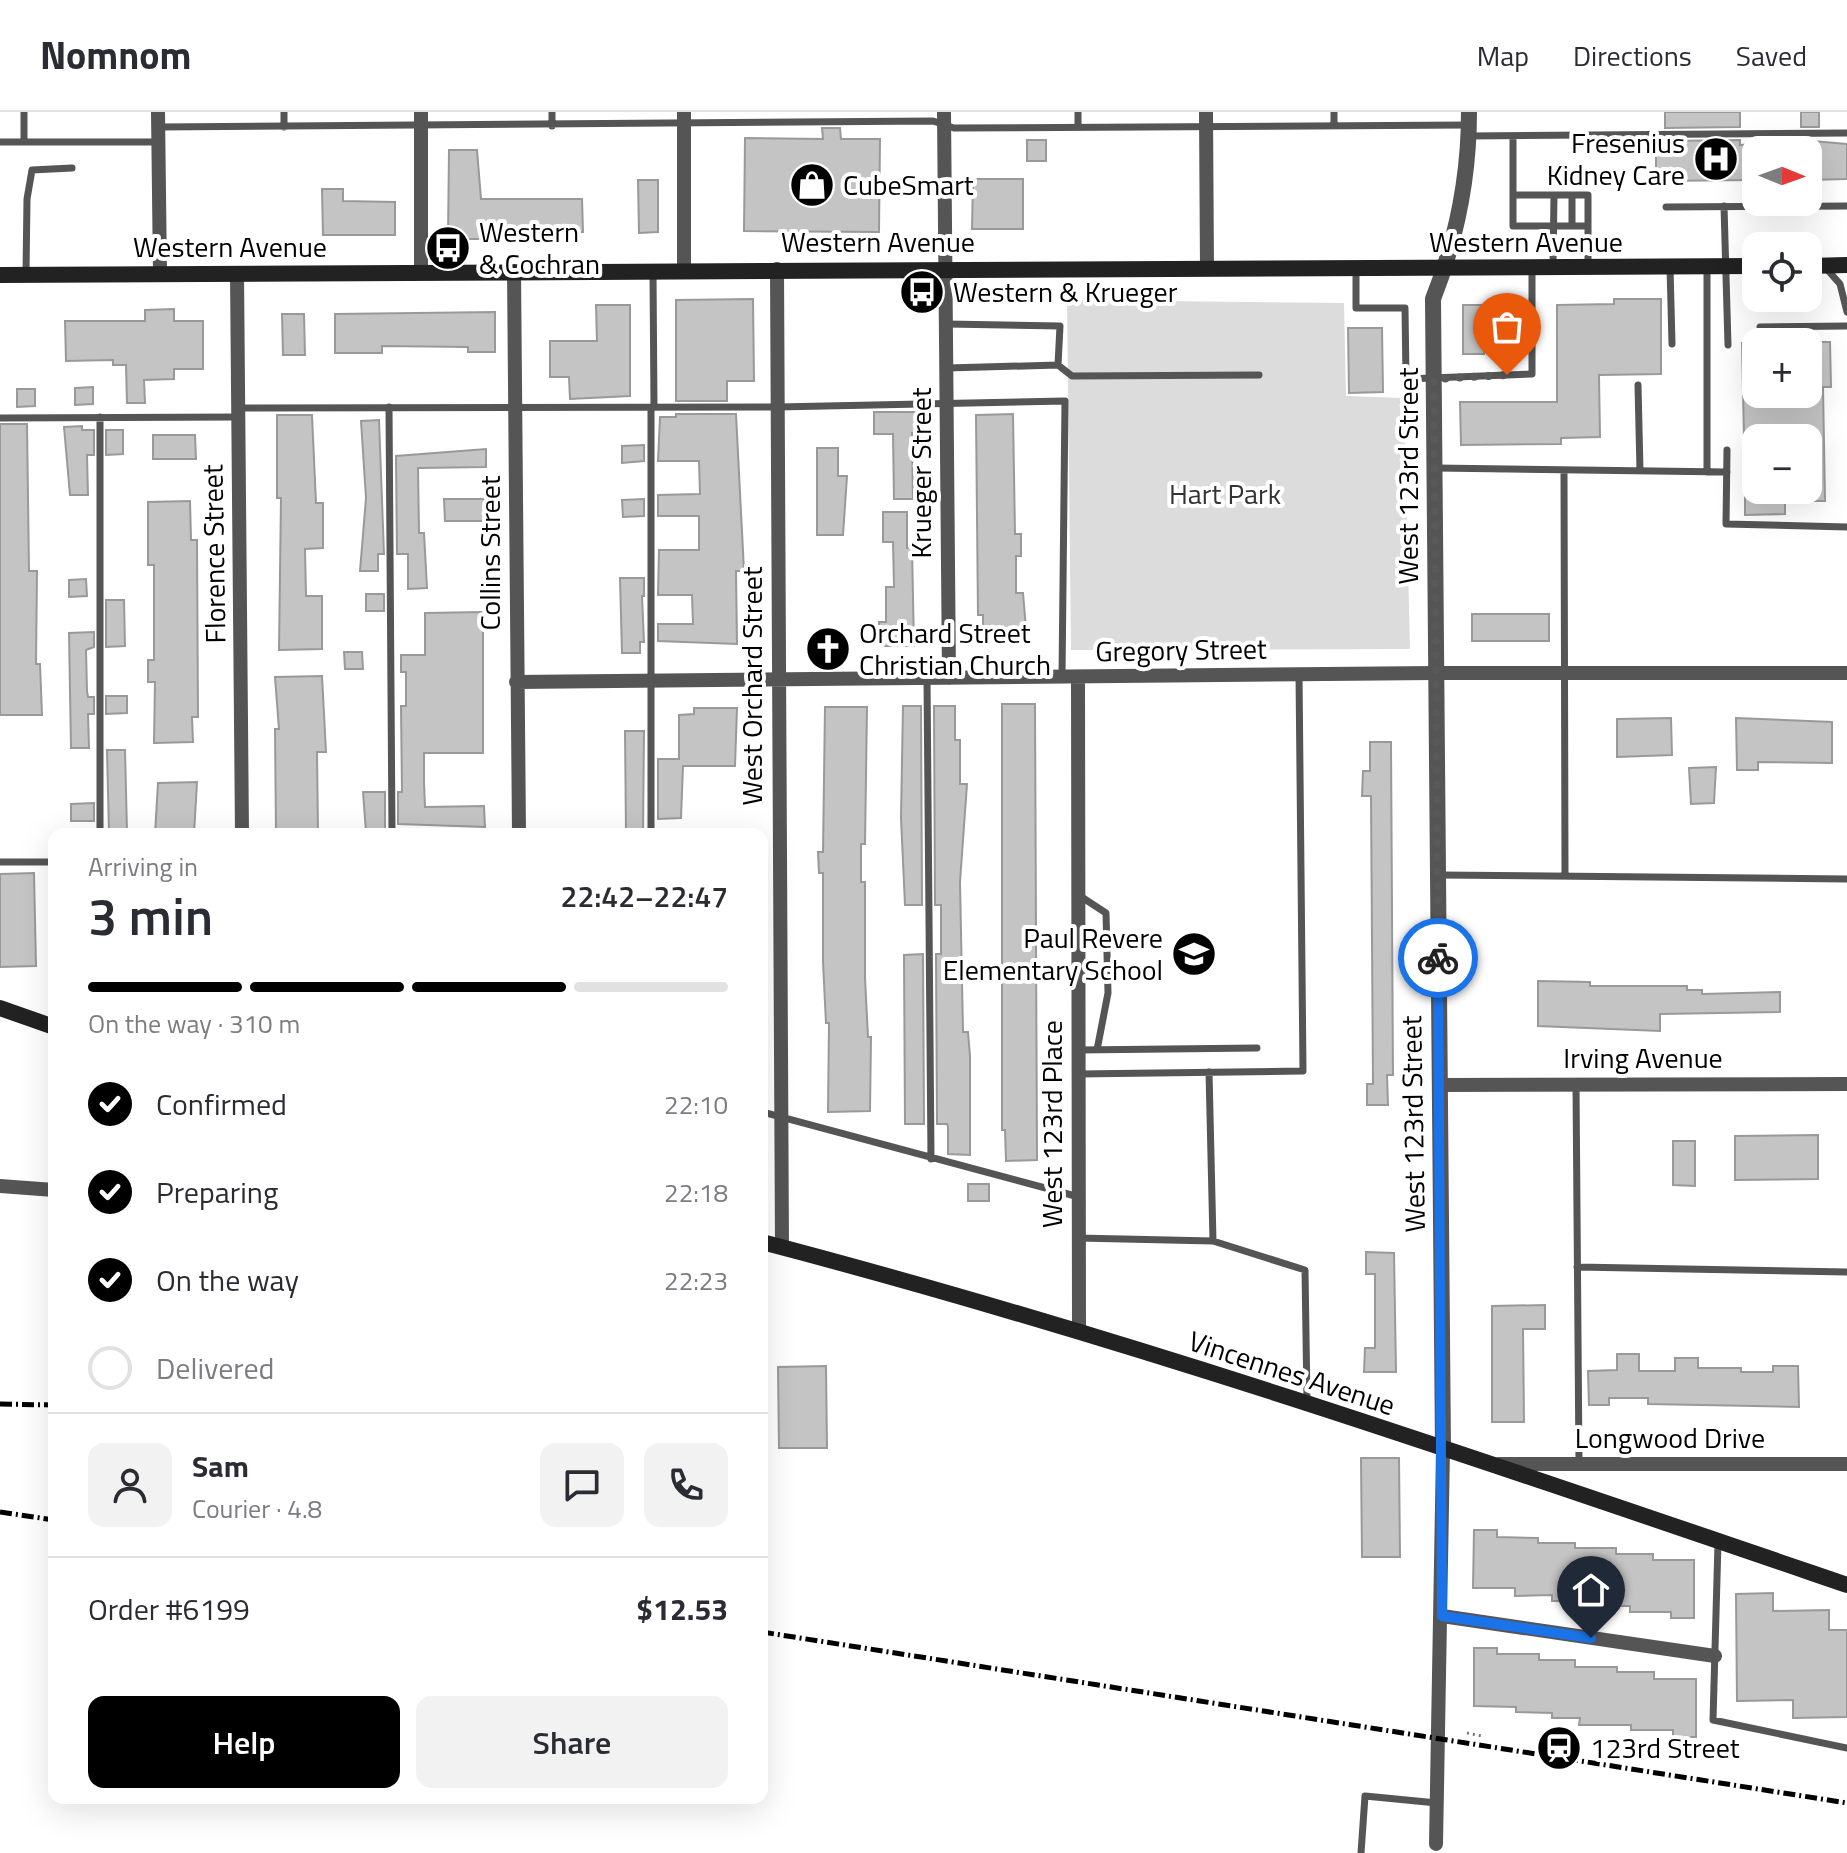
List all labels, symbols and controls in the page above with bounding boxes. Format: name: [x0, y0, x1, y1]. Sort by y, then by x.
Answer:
text: Nomnom: [40, 26, 191, 84]
text: Map: [1477, 34, 1529, 77]
text: Directions: [1573, 34, 1692, 77]
text: Saved: [1736, 34, 1807, 77]
place label: Fresenius Kidney Care: [1547, 121, 1685, 196]
hospital icon: Fresenius Kidney Care: [1692, 135, 1740, 183]
north arrow: [1742, 136, 1822, 216]
map controls: [1742, 136, 1822, 504]
shop icon: CubeSmart: [788, 161, 836, 209]
place label: CubeSmart: [843, 163, 974, 206]
place label: Western & Cochran: [479, 210, 600, 285]
street label: Western Avenue: [781, 220, 975, 263]
street label: Western Avenue: [1429, 220, 1623, 263]
bus stop icon: Western & Cochran: [424, 224, 472, 272]
street label: Western Avenue: [133, 225, 327, 268]
button: locate: [1742, 232, 1822, 312]
bus stop icon: Western & Krueger: [898, 268, 946, 316]
place label: Western & Krueger: [953, 270, 1178, 313]
pin: [1473, 293, 1541, 375]
icon: bag: [1485, 305, 1529, 349]
button: +: [1742, 328, 1822, 408]
street label: West 123rd Street: [1386, 367, 1429, 584]
street label: Krueger Street: [899, 387, 942, 559]
button: −: [1742, 424, 1822, 504]
street label: Florence Street: [190, 464, 237, 644]
park label: Hart Park: [1169, 472, 1281, 515]
street label: Collins Street: [468, 475, 511, 631]
street label: West Orchard Street: [730, 566, 773, 806]
place label: Orchard Street Christian Church: [859, 611, 1051, 686]
church icon: Orchard Street Christian Church: [804, 625, 852, 673]
street label: Gregory Street: [1095, 627, 1267, 672]
text: Arriving in: [88, 847, 198, 886]
text: 22:42–22:47: [561, 873, 728, 919]
text: 3 min: [88, 876, 213, 955]
place label: Paul Revere Elementary School: [943, 916, 1163, 991]
courier: [1398, 918, 1478, 998]
school or university icon: Paul Revere Elementary School: [1170, 930, 1218, 978]
icon: bike: [1416, 936, 1460, 980]
text: On the way · 310 m: [88, 1004, 300, 1043]
street label: West 123rd Street: [1389, 1015, 1436, 1233]
street label: West 123rd Place: [1030, 1020, 1073, 1228]
street label: Irving Avenue: [1563, 1036, 1723, 1079]
text: Confirmed: [156, 1081, 287, 1127]
icon: check: [88, 1082, 132, 1126]
text: 22:10: [664, 1085, 728, 1124]
text: Preparing: [156, 1169, 278, 1215]
icon: check: [88, 1170, 132, 1214]
text: 22:18: [664, 1173, 728, 1212]
text: On the way: [156, 1257, 299, 1303]
icon: check: [88, 1258, 132, 1302]
text: 22:23: [664, 1261, 728, 1300]
street label: Vincennes Avenue: [1183, 1319, 1401, 1426]
text: Delivered: [156, 1345, 274, 1391]
street label: Longwood Drive: [1575, 1416, 1765, 1459]
button: person: [88, 1443, 172, 1527]
text: Sam: [192, 1443, 249, 1489]
button: chat: [540, 1443, 624, 1527]
button: phone: [644, 1443, 728, 1527]
text: Courier · 4.8: [192, 1489, 322, 1528]
pin: [1557, 1556, 1625, 1638]
icon: home: [1569, 1568, 1613, 1612]
text: Order #6199: [88, 1586, 250, 1632]
text: $12.53: [636, 1586, 728, 1632]
button: Help: [88, 1696, 400, 1788]
button: Share: [416, 1696, 728, 1788]
station icon: 123rd Street: [1535, 1724, 1583, 1772]
place label: 123rd Street: [1590, 1726, 1740, 1769]

